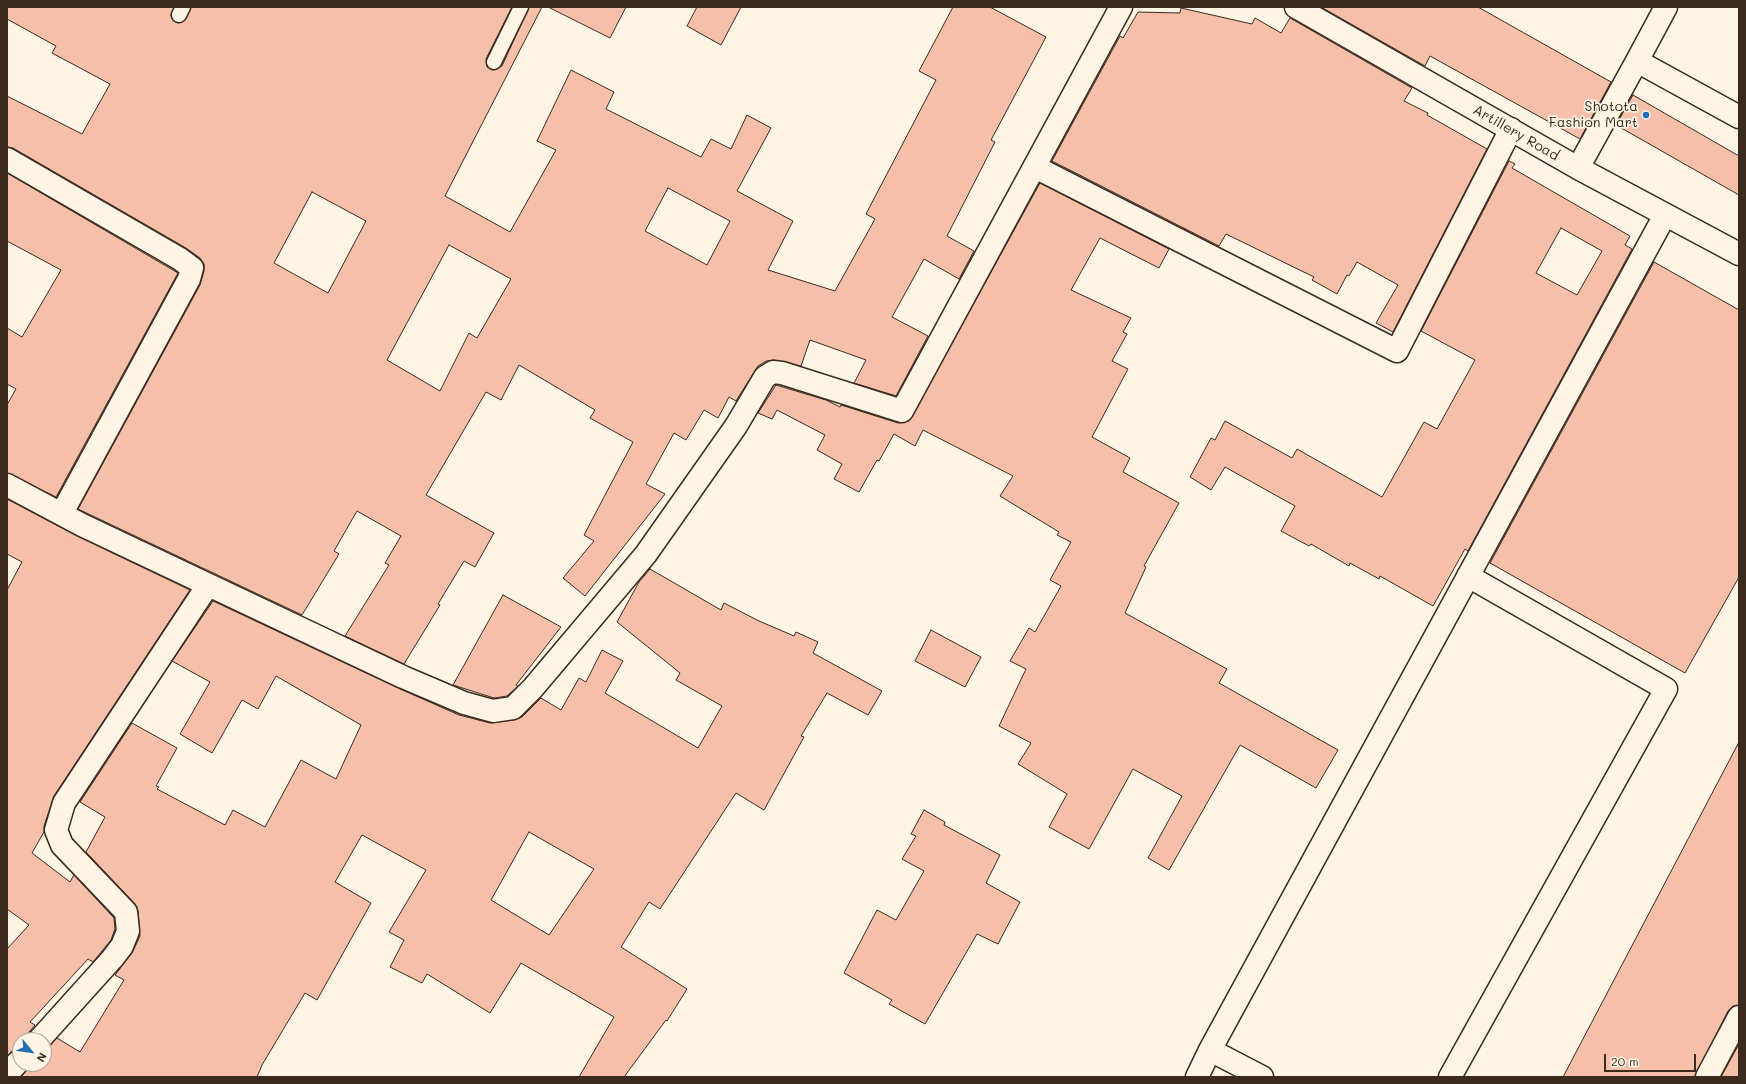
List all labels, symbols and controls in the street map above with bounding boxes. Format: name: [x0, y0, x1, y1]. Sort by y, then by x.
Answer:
place label: Shotota Fashion Mart: [1549, 99, 1638, 132]
street label: Artillery Road: [1470, 102, 1562, 164]
marker: Shotota Fashion Mart: [1641, 110, 1651, 120]
north arrow: [12, 1032, 52, 1072]
scale bar: [1606, 1046, 1698, 1072]
text: N: [33, 1050, 51, 1065]
text: 20 m: [1611, 1053, 1639, 1069]

